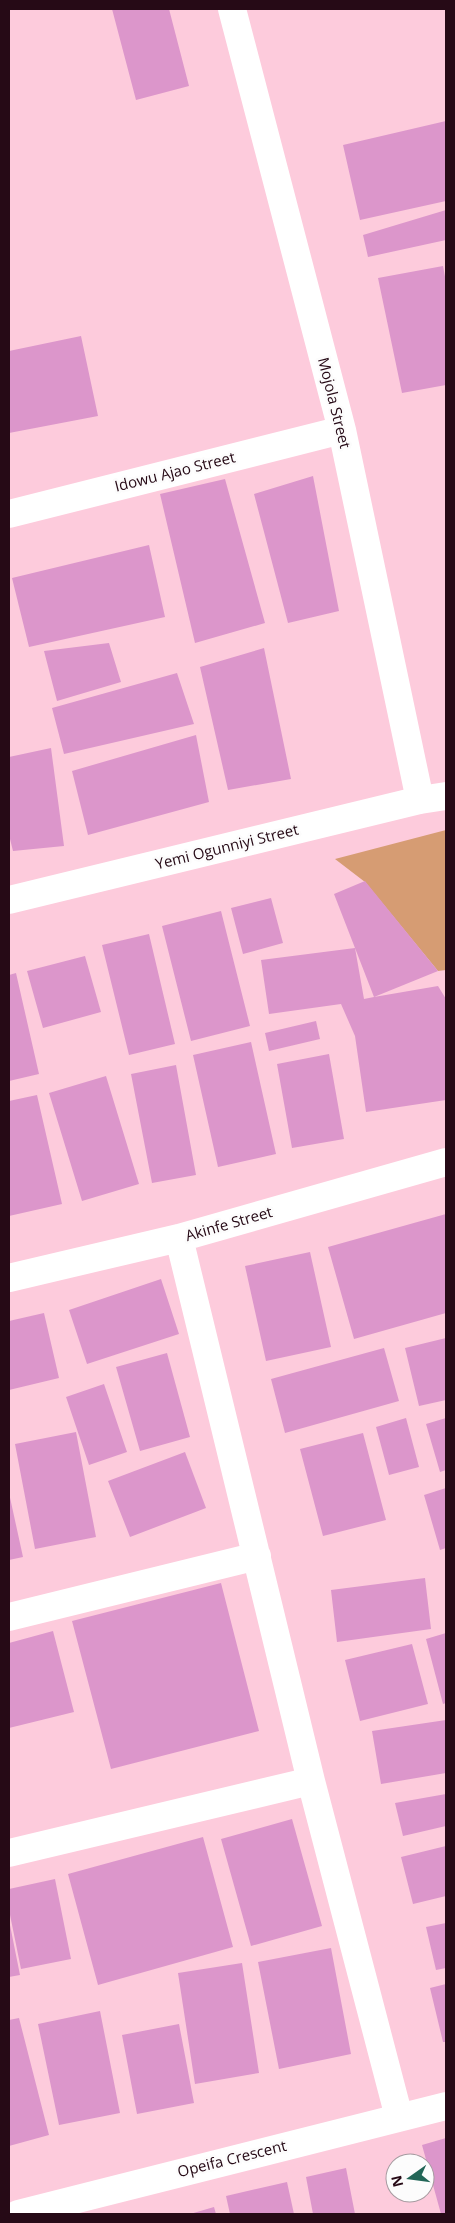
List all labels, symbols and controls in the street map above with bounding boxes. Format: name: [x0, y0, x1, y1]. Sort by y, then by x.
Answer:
street label: Mojola Street: [314, 355, 356, 450]
street label: Idowu Ajao Street: [112, 446, 237, 496]
street label: Yemi Ogunniyi Street: [153, 819, 300, 873]
street label: Akinfe Street: [183, 1201, 275, 1245]
street label: Opeifa Crescent: [175, 2135, 288, 2181]
north arrow: [385, 2153, 435, 2203]
text: N: [386, 2173, 407, 2189]

